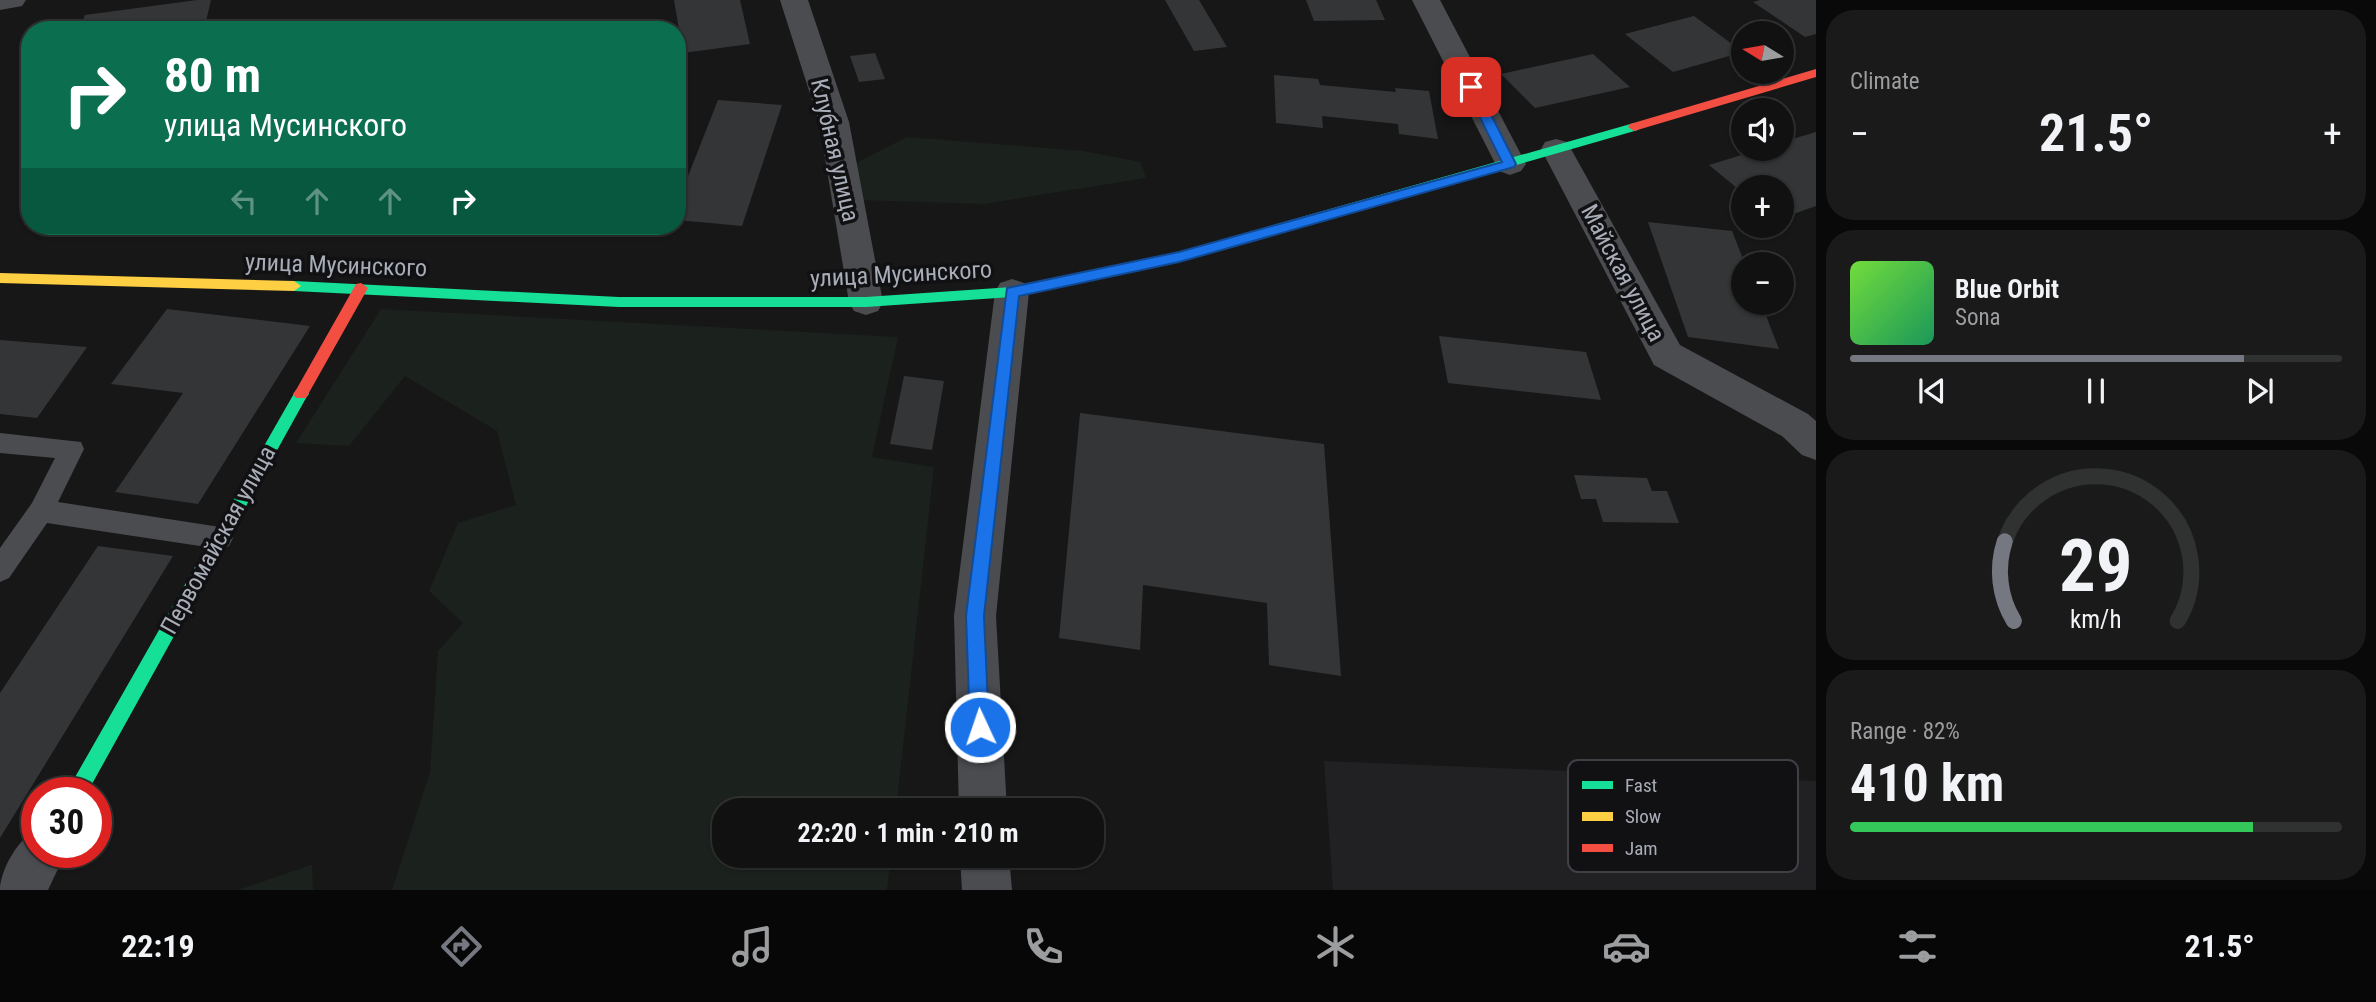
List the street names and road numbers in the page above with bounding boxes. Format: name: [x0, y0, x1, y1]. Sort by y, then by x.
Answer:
street label: Клубная улица: [805, 76, 865, 224]
street label: Майская улица: [1575, 200, 1671, 346]
street label: улица Мусинского: [244, 248, 428, 282]
street label: улица Мусинского: [809, 255, 993, 293]
street label: Первомайская улица: [155, 441, 281, 639]

